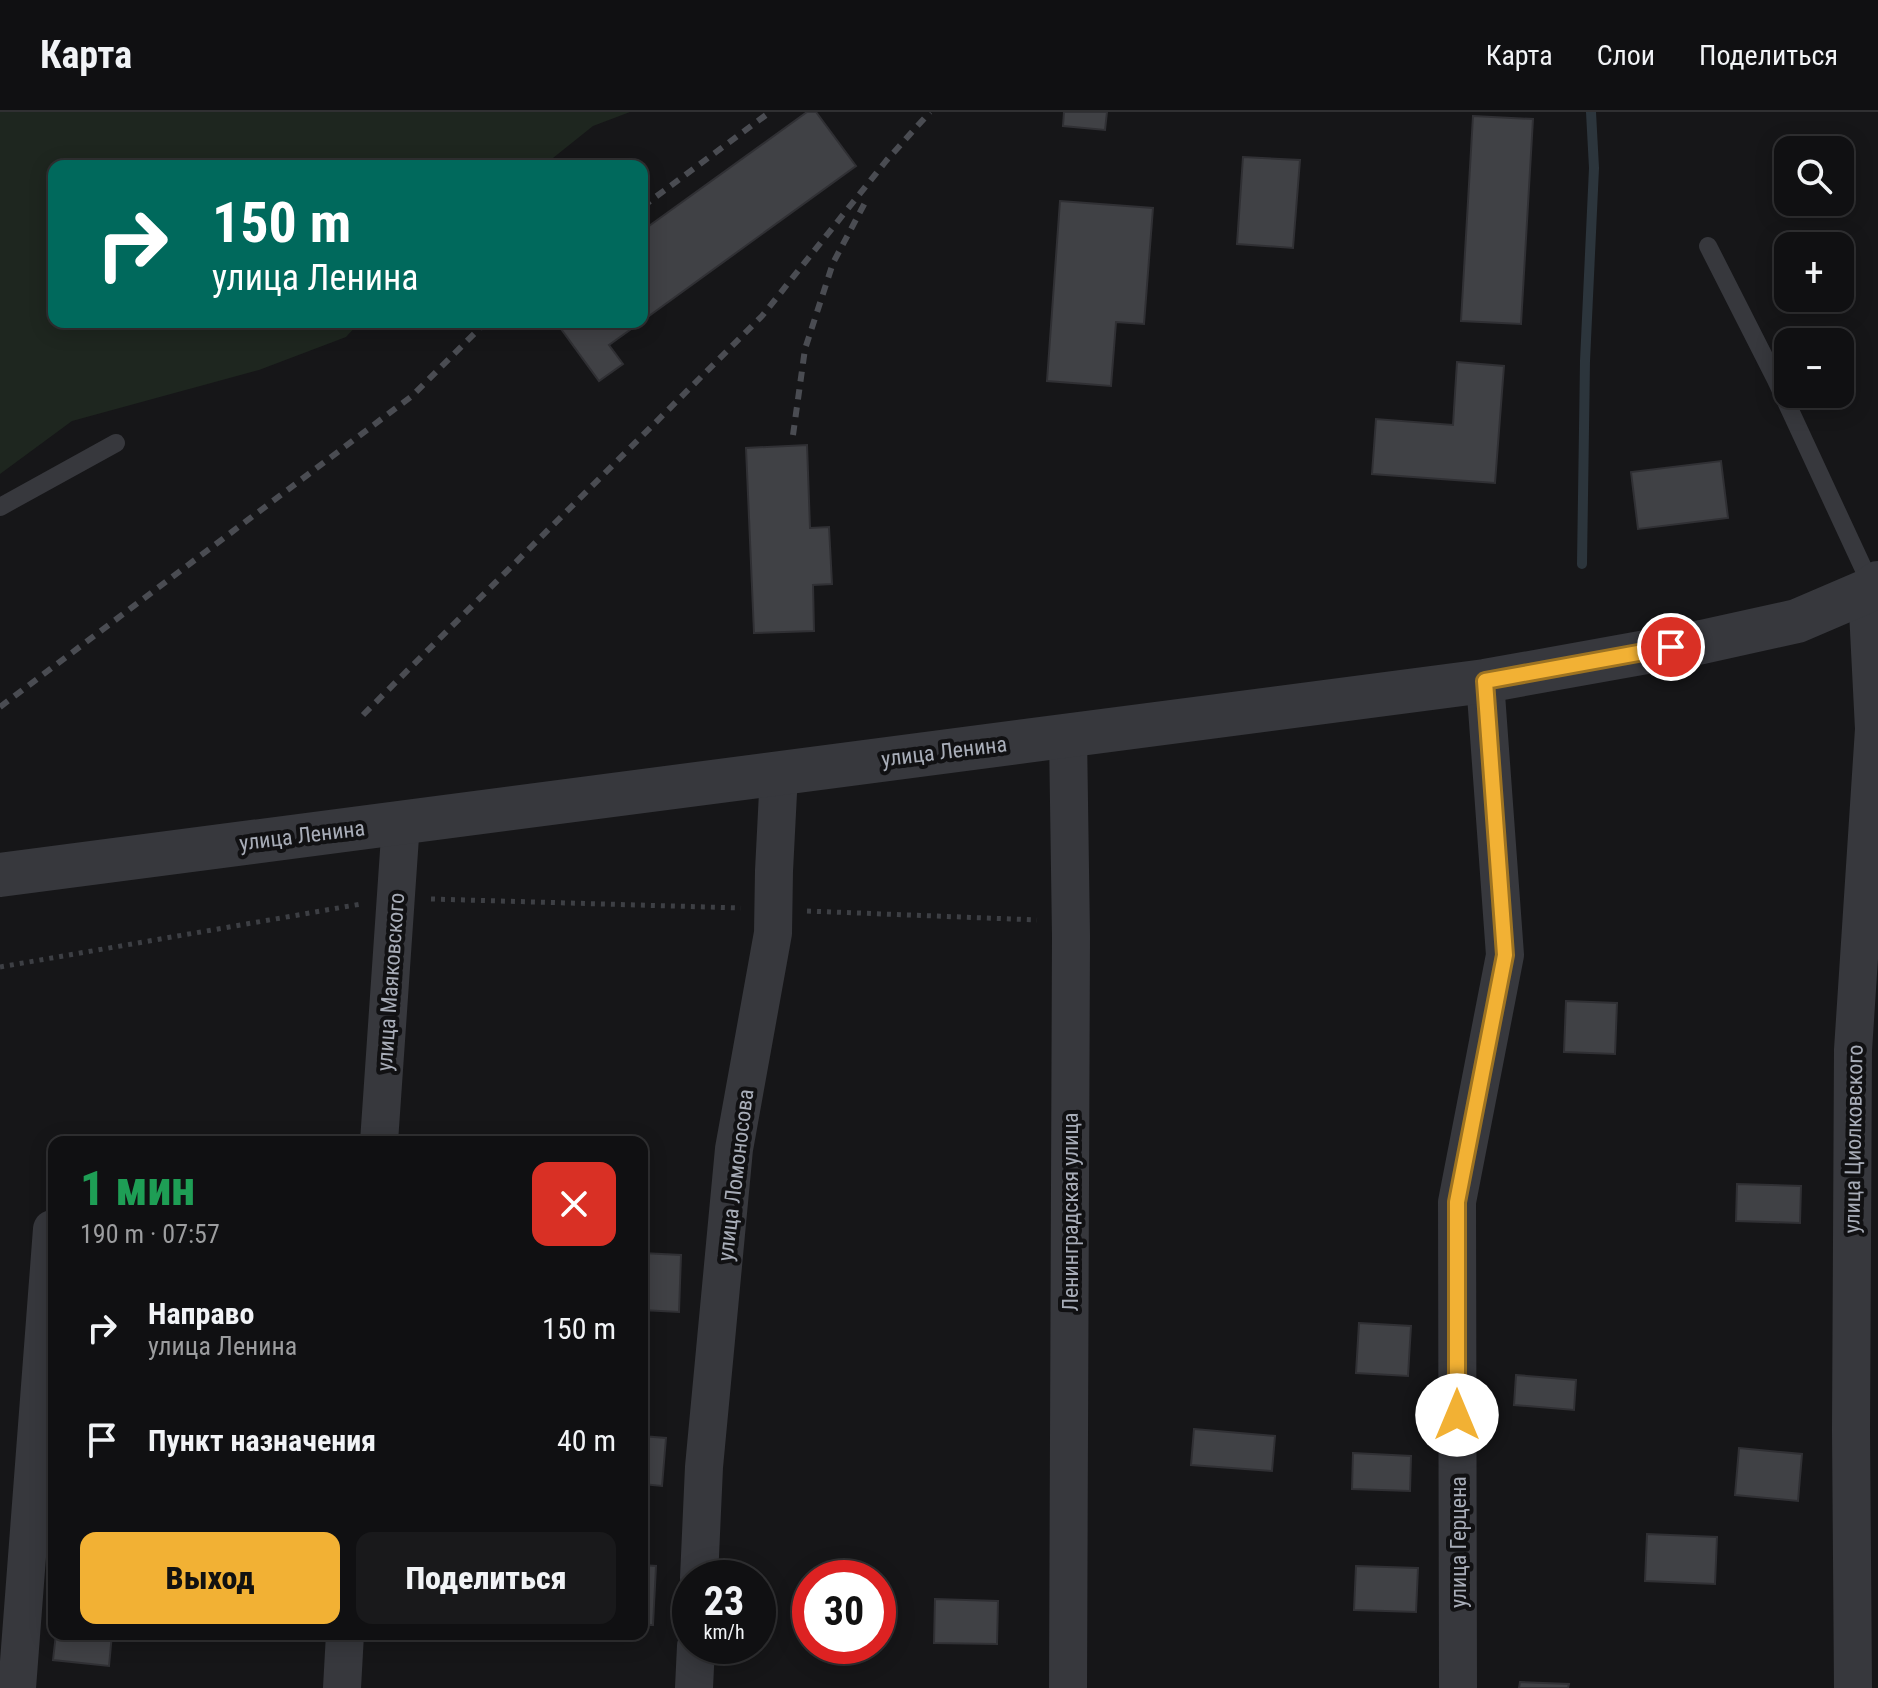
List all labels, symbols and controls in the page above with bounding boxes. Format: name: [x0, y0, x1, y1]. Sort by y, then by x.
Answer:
text: Карта: [40, 33, 132, 77]
text: Карта: [1486, 39, 1553, 72]
text: Слои: [1597, 39, 1655, 72]
text: Поделиться: [1699, 39, 1838, 72]
map controls: [1774, 136, 1854, 408]
button: search: [1774, 136, 1854, 216]
text: 150 m: [212, 190, 351, 256]
icon: right: [80, 192, 184, 296]
button: +: [1774, 232, 1854, 312]
text: улица Ленина: [212, 257, 419, 299]
button: −: [1774, 328, 1854, 408]
pin: [1637, 613, 1705, 681]
icon: arrive: [1649, 625, 1693, 669]
street label: улица Ленина: [880, 731, 1008, 772]
street label: улица Ленина: [238, 815, 366, 856]
street label: улица Маяковского: [372, 892, 409, 1072]
street label: улица Циолковского: [1839, 1044, 1868, 1234]
street label: улица Ломоносова: [713, 1088, 758, 1263]
street label: Ленинградская улица: [1058, 1113, 1083, 1311]
text: 1 мин: [80, 1160, 195, 1217]
button: close: [532, 1162, 616, 1246]
text: 190 m · 07:57: [80, 1219, 220, 1249]
text: Направо: [148, 1296, 254, 1331]
icon: right: [80, 1306, 124, 1350]
text: 150 m: [542, 1311, 616, 1346]
text: улица Ленина: [148, 1331, 297, 1361]
position arrow: [1415, 1373, 1499, 1457]
icon: arrive: [80, 1418, 124, 1462]
text: Пункт назначения: [148, 1423, 376, 1458]
text: 40 m: [557, 1423, 616, 1458]
street label: улица Герцена: [1446, 1476, 1471, 1608]
button: Выход: [80, 1532, 340, 1624]
button: Поделиться: [356, 1532, 616, 1624]
speed limit sign: 30: [792, 1560, 896, 1664]
text: 23: [704, 1578, 744, 1625]
text: km/h: [703, 1620, 745, 1644]

